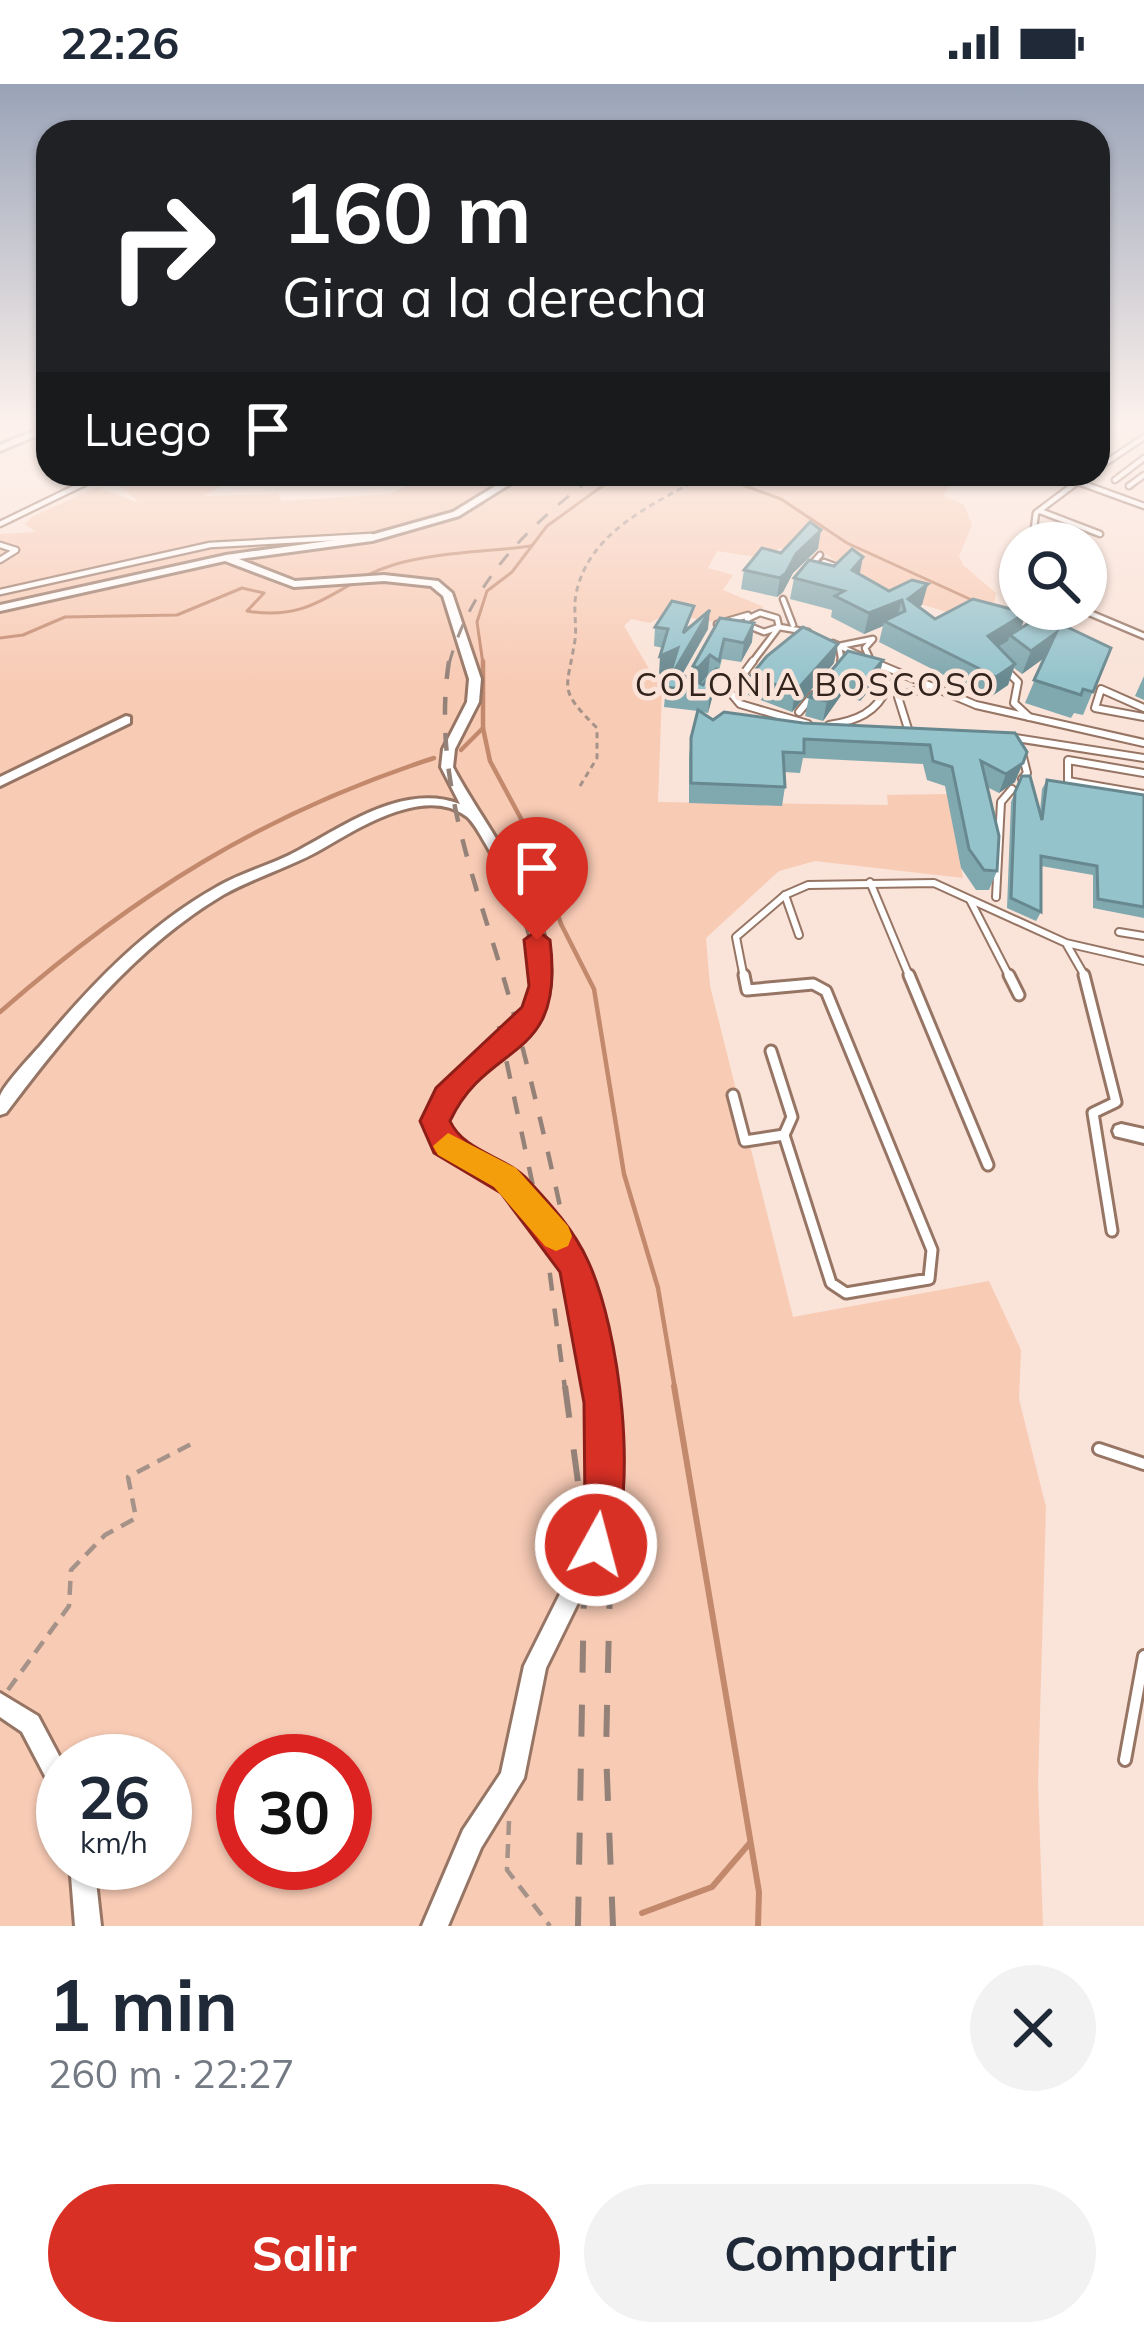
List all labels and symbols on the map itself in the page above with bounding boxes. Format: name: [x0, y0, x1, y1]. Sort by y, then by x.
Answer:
district label: COLONIA BOSCOSO: [635, 663, 997, 704]
pin: [486, 817, 588, 940]
position arrow: [533, 1482, 659, 1608]
speed limit sign: 30: [216, 1734, 372, 1890]

